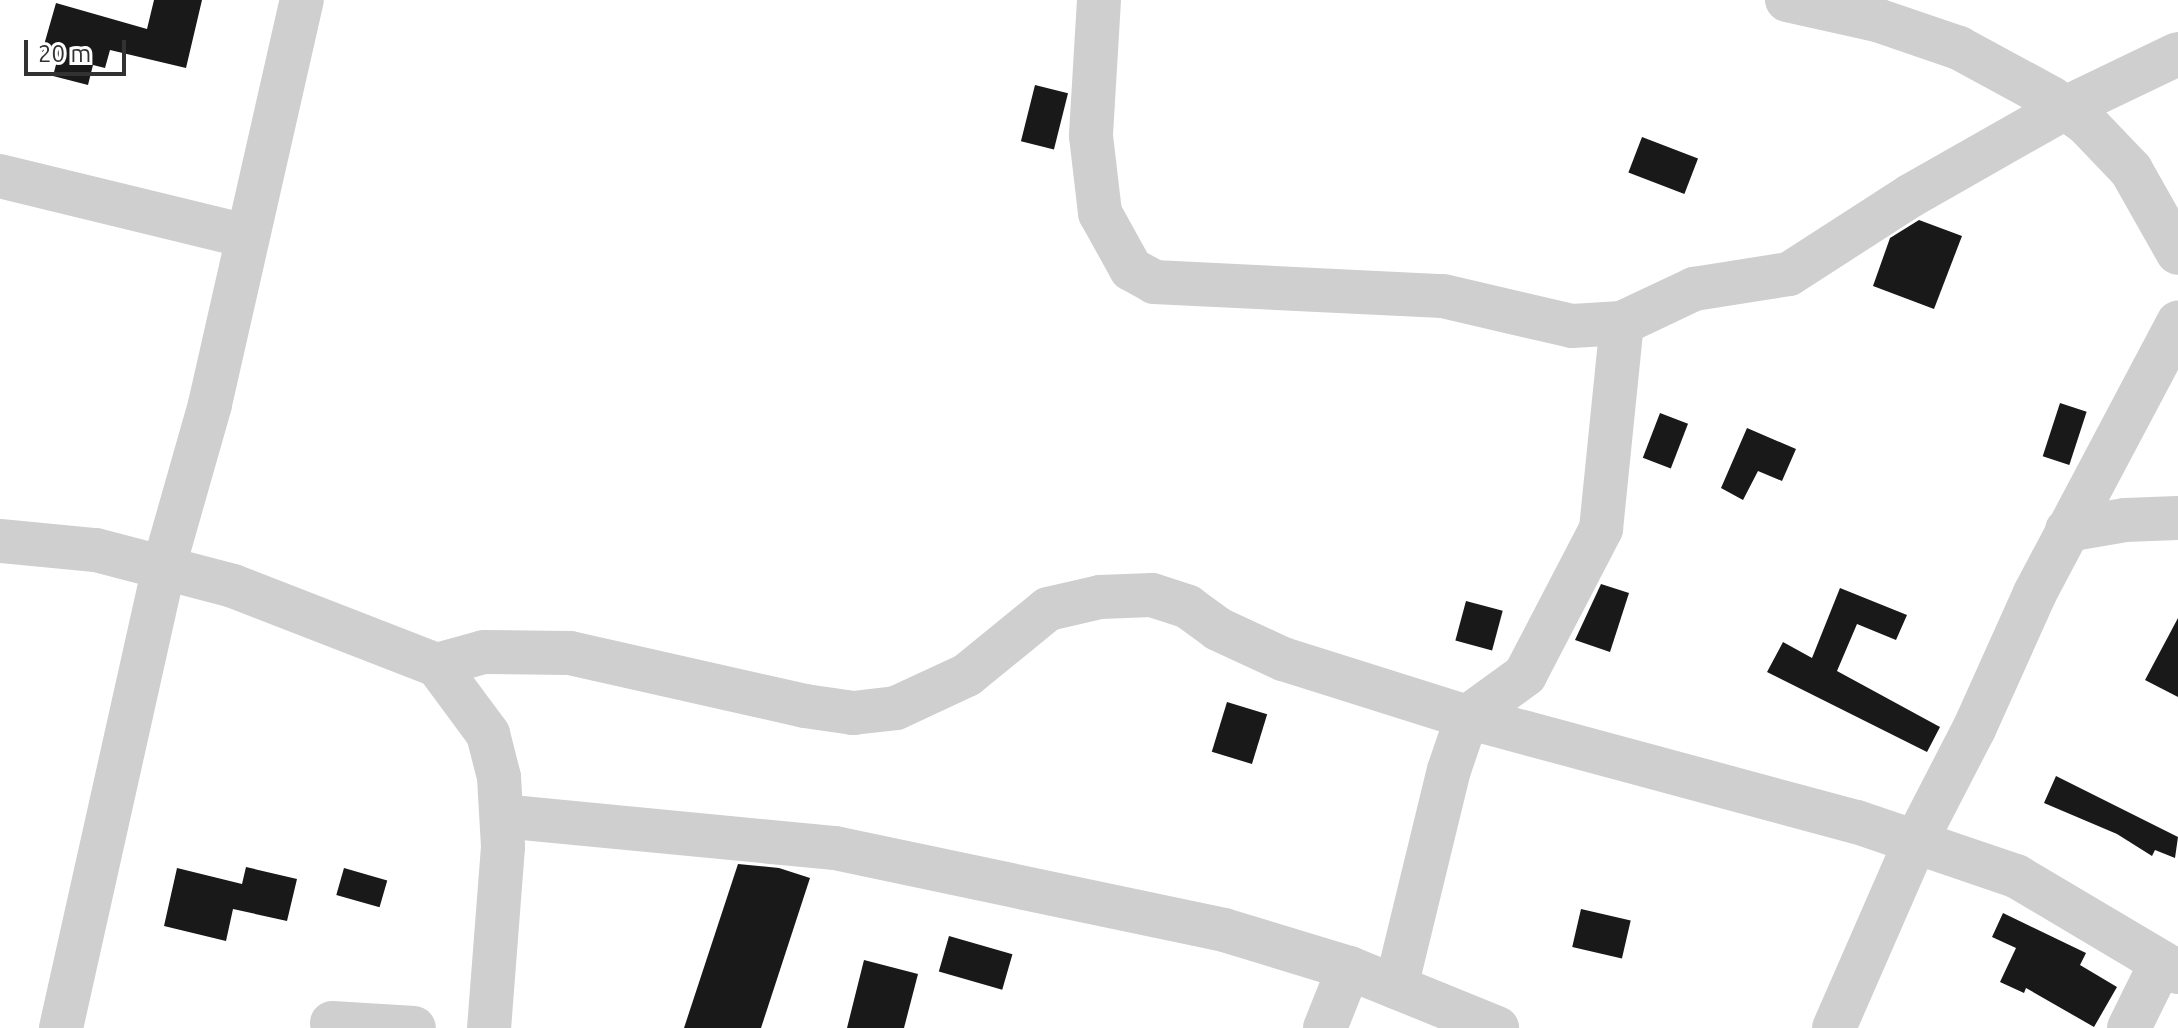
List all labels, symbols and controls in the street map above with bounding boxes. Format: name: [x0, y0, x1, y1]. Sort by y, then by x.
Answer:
scale bar: [28, 24, 130, 74]
text: 20 m: [38, 40, 91, 67]

